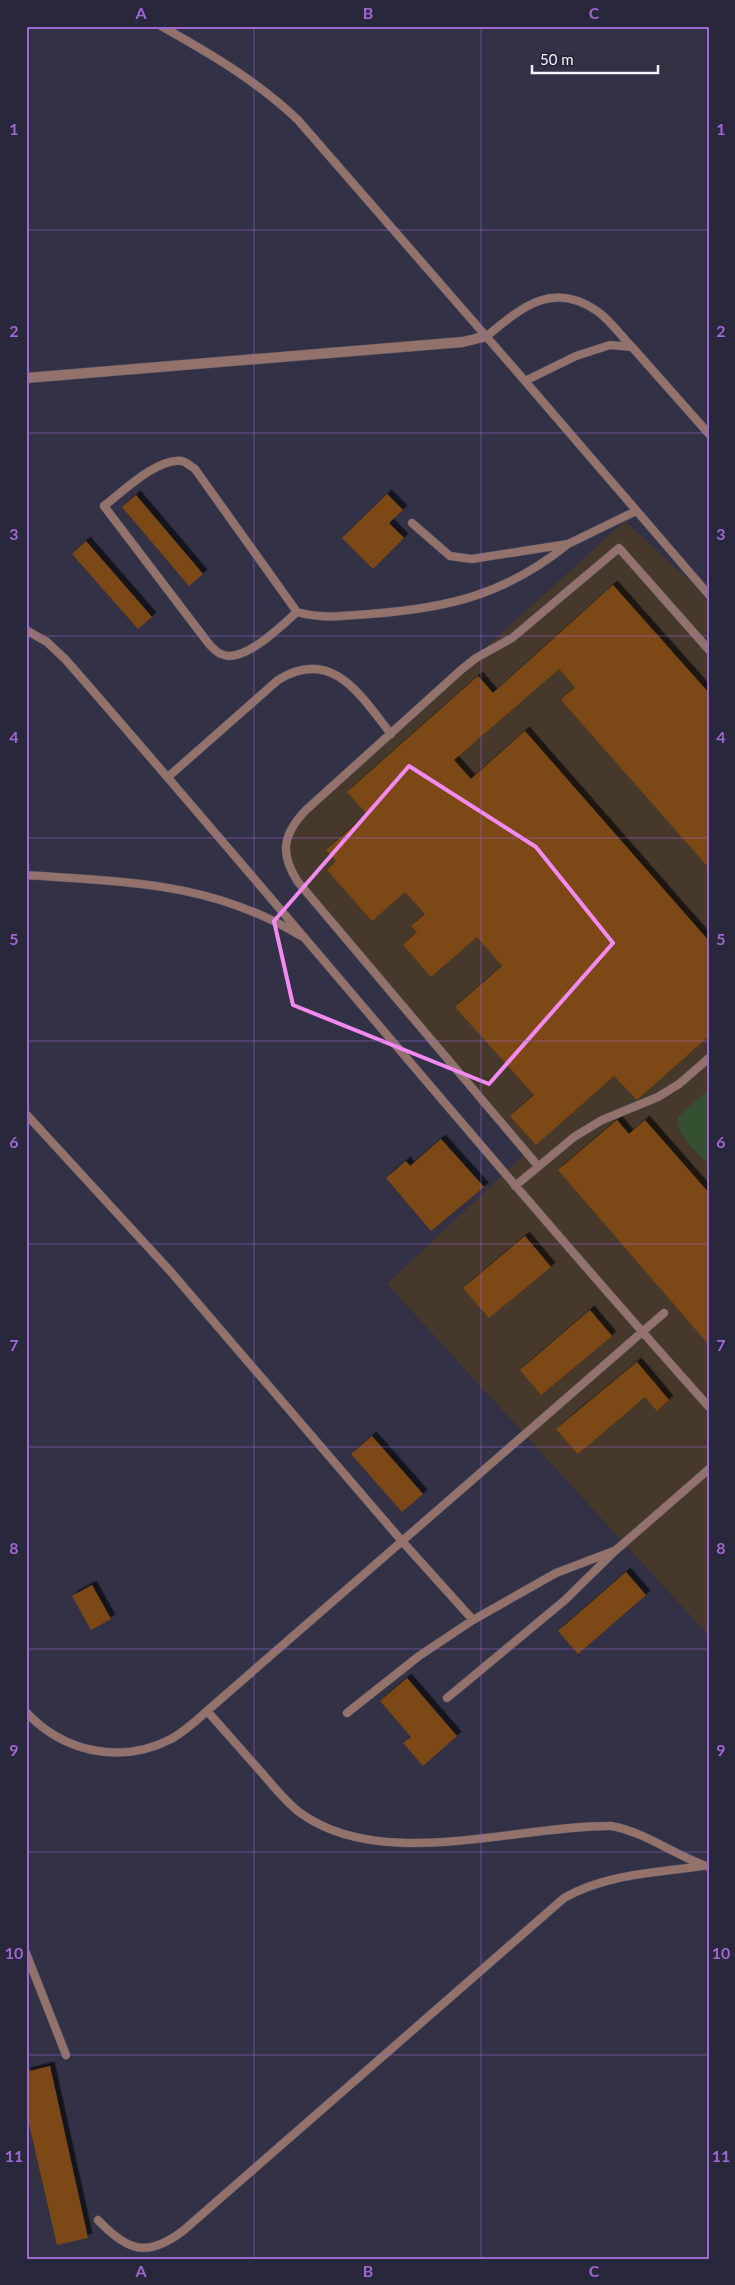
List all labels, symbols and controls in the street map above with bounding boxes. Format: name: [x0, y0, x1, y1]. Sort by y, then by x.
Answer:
text: A: [134, 3, 147, 22]
text: B: [363, 3, 373, 22]
text: C: [589, 3, 600, 22]
scale bar: [532, 42, 659, 74]
text: 50 m: [540, 50, 574, 68]
text: 1: [9, 119, 19, 138]
text: 1: [716, 119, 726, 138]
text: 2: [9, 321, 19, 340]
text: 2: [716, 321, 726, 340]
text: 3: [9, 524, 19, 543]
text: 3: [716, 524, 726, 543]
text: 4: [9, 727, 19, 746]
text: 4: [716, 727, 726, 746]
text: 5: [9, 929, 19, 948]
text: 5: [716, 929, 726, 948]
text: 6: [9, 1132, 19, 1151]
text: 6: [716, 1132, 726, 1151]
text: 7: [9, 1335, 19, 1354]
text: 7: [716, 1335, 726, 1354]
text: 8: [9, 1538, 19, 1557]
text: 8: [716, 1538, 726, 1557]
text: 9: [9, 1740, 19, 1759]
text: 9: [716, 1740, 726, 1759]
text: 10: [5, 1943, 23, 1962]
text: 10: [712, 1943, 730, 1962]
text: 11: [5, 2146, 23, 2165]
text: 11: [712, 2146, 730, 2165]
text: A: [134, 2261, 147, 2280]
text: B: [363, 2261, 373, 2280]
text: C: [589, 2261, 600, 2280]

